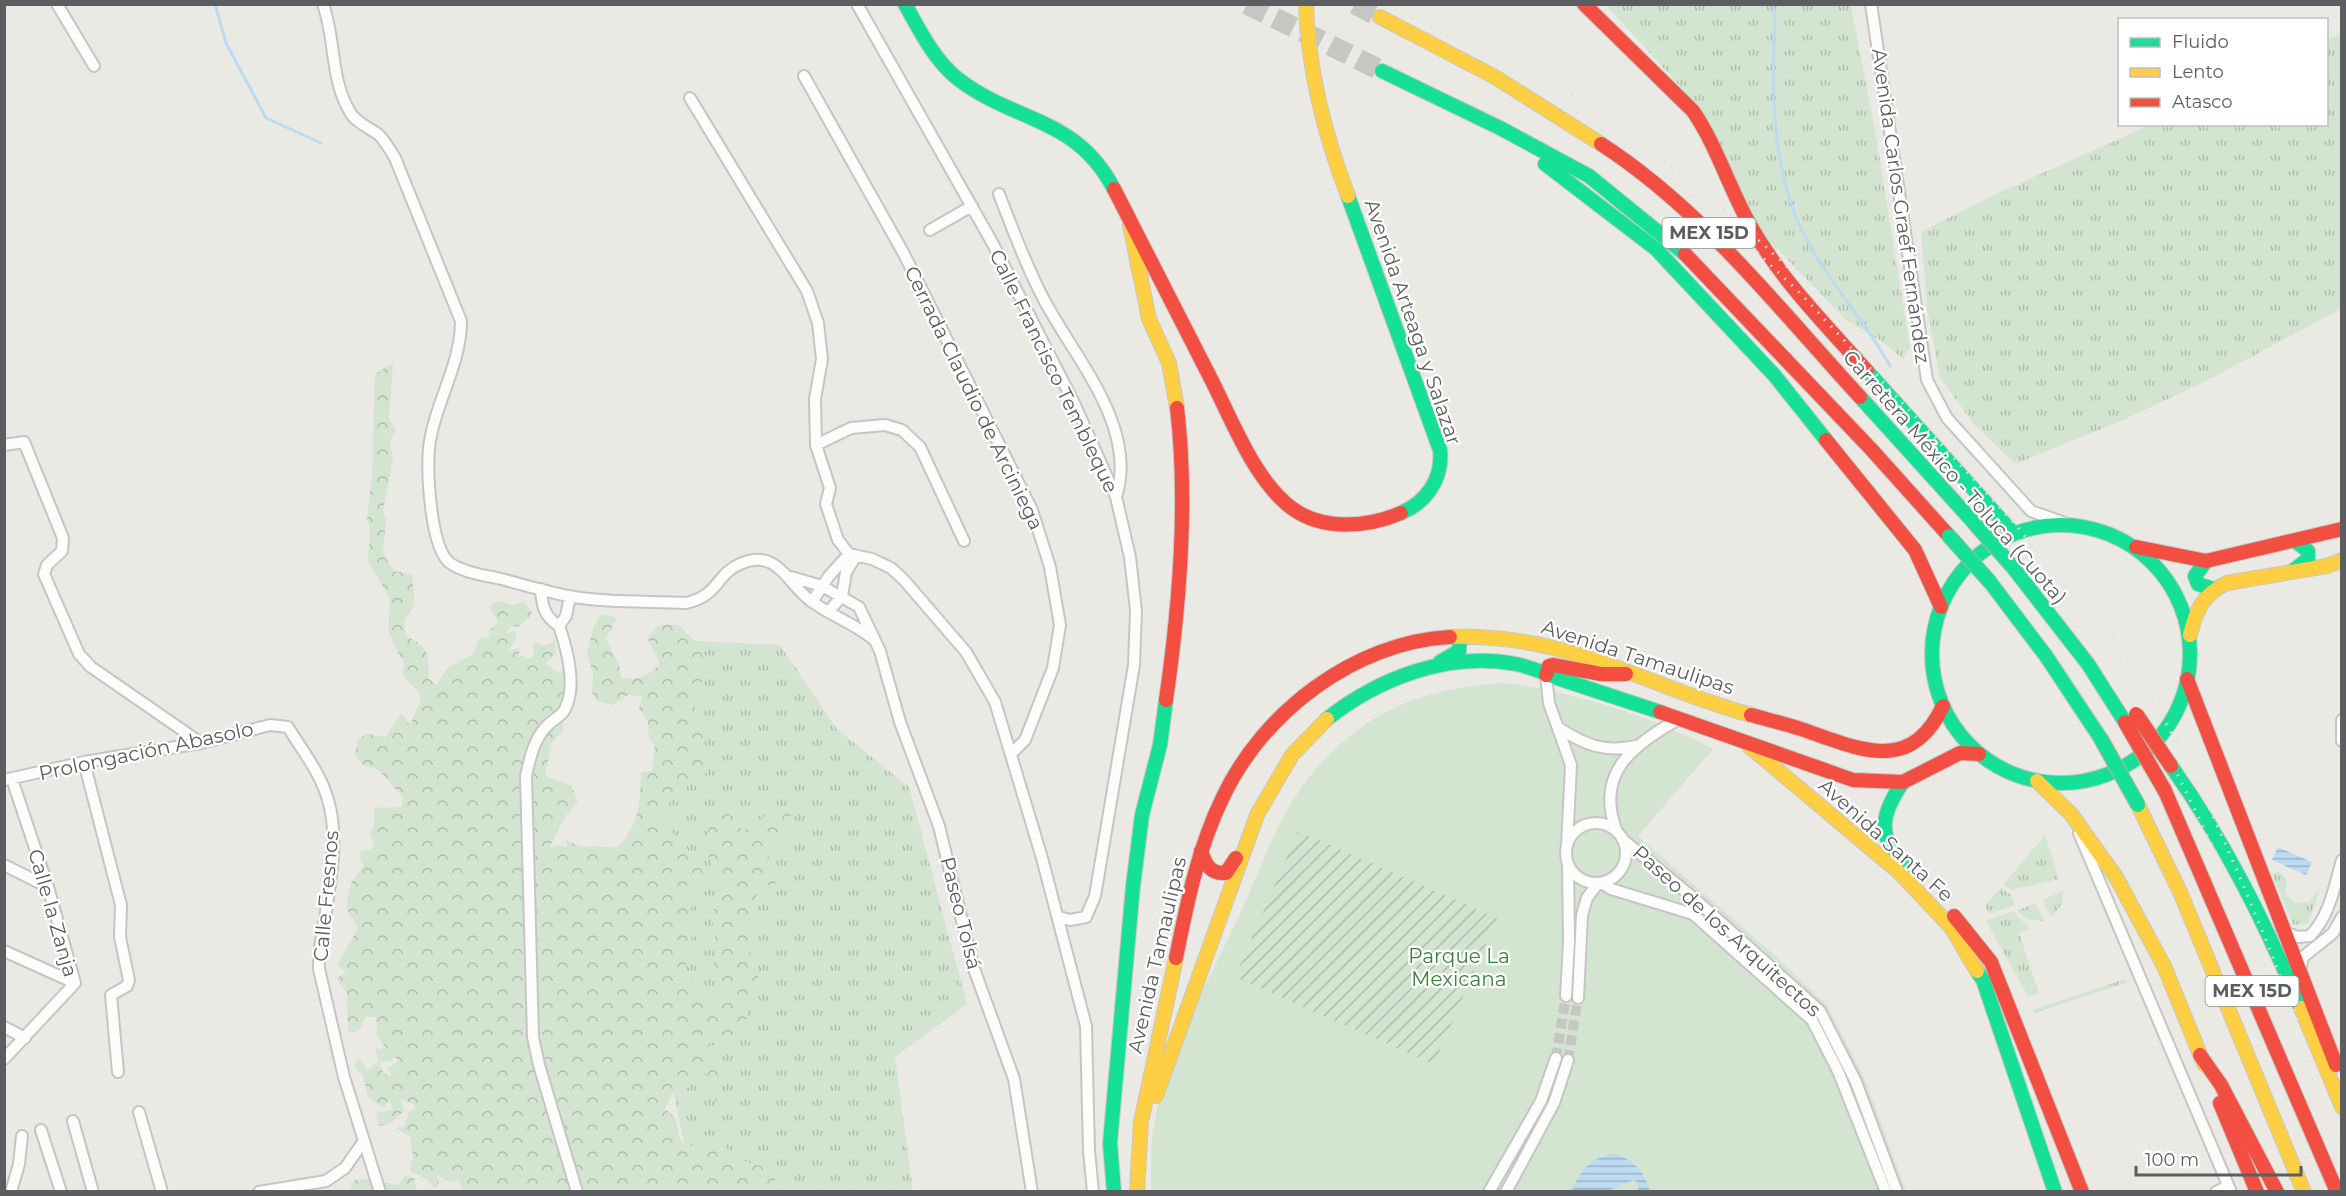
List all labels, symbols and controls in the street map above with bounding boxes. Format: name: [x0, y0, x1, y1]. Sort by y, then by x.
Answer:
legend: [2118, 18, 2328, 126]
text: Fluido: [2172, 31, 2229, 53]
street label: Avenida Carlos Graef Fernández: [1867, 47, 1935, 365]
text: Lento: [2172, 61, 2224, 83]
text: Atasco: [2172, 91, 2232, 113]
street label: Avenida Arteaga y Salazar: [1360, 196, 1466, 448]
road number: MEX 15D: [1662, 218, 1756, 248]
street label: Calle Francisco Tembleque: [985, 245, 1123, 497]
street label: Cerrada Claudio de Arciniega: [899, 262, 1049, 534]
street label: Carretera México - Toluca (Cuota): [1838, 345, 2072, 609]
street label: Avenida Tamaulipas: [1539, 615, 1737, 700]
street label: Prolongación Abasolo: [36, 717, 256, 785]
street label: Avenida Santa Fe: [1814, 773, 1958, 907]
street label: Calle Fresnos: [308, 829, 344, 963]
street label: Paseo de los Arquitectos: [1628, 840, 1826, 1022]
street label: Calle la Zanja: [23, 846, 83, 980]
street label: Paseo Tolsá: [935, 854, 987, 972]
street label: Avenida Tamaulipas: [1123, 854, 1191, 1056]
park label: Parque La Mexicana: [1408, 944, 1510, 991]
road number: MEX 15D: [2206, 976, 2298, 1006]
scale bar: [2136, 1139, 2301, 1177]
text: 100 m: [2145, 1149, 2199, 1171]

